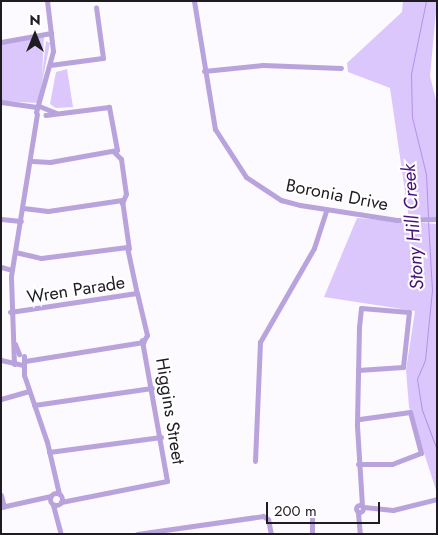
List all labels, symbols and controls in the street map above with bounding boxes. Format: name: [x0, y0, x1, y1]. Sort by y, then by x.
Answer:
north arrow: [10, 10, 60, 60]
text: N: [29, 10, 41, 30]
water label: Stony Hill Creek: [397, 163, 429, 291]
street label: Boronia Drive: [284, 174, 390, 216]
street label: Wren Parade: [25, 272, 127, 308]
street label: Higgins Street: [151, 356, 189, 466]
scale bar: [268, 492, 382, 524]
text: 200 m: [274, 500, 317, 522]

